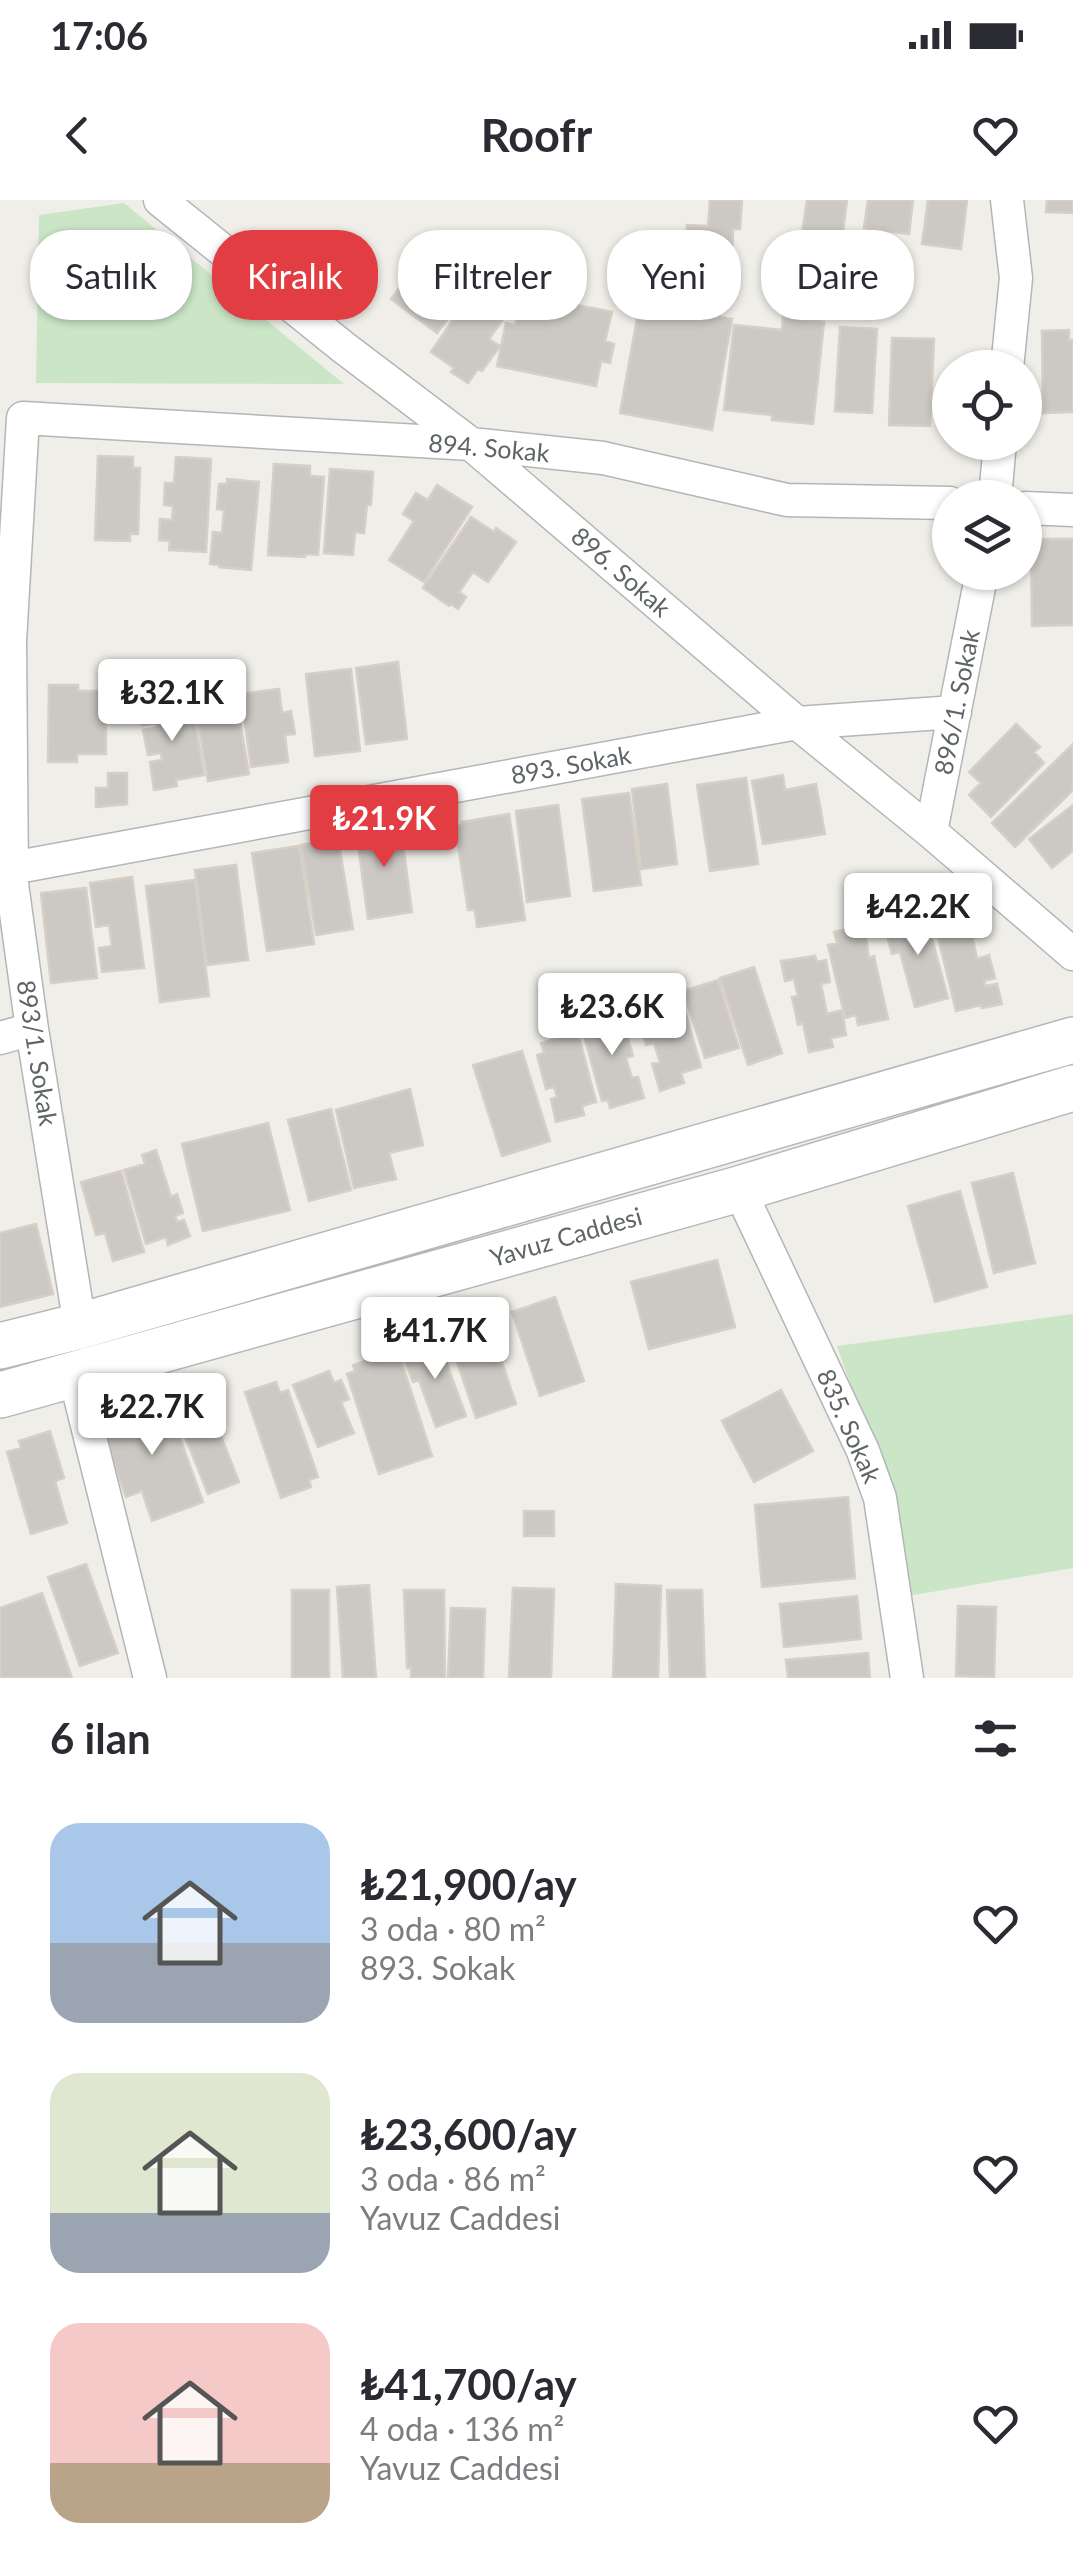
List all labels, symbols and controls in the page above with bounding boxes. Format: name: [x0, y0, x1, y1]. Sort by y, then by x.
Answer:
text: 17:06: [50, 12, 148, 58]
icon: back: [50, 108, 105, 163]
text: Roofr: [481, 108, 592, 162]
icon: heart: [968, 108, 1023, 163]
chip: Satılık: [30, 230, 192, 320]
chip: Kiralık: [212, 230, 378, 320]
chip: Filtreler: [398, 230, 587, 320]
chip: Yeni: [607, 230, 741, 320]
chip: Daire: [761, 230, 914, 320]
map controls: [932, 350, 1042, 590]
button: locate: [932, 350, 1042, 460]
street label: 894. Sokak: [427, 427, 551, 467]
button: layers: [932, 480, 1042, 590]
street label: 896. Sokak: [566, 520, 677, 623]
street label: 896/1. Sokak: [927, 626, 985, 777]
pin: ₺32.1K: [91, 659, 253, 744]
text: ₺32.1K: [120, 672, 224, 711]
street label: 893. Sokak: [508, 739, 633, 789]
pin: ₺21.9K: [303, 785, 465, 870]
text: ₺21.9K: [332, 798, 436, 837]
pin: ₺42.2K: [837, 873, 999, 958]
text: ₺42.2K: [866, 886, 970, 925]
pin: ₺23.6K: [531, 973, 693, 1058]
street label: 893/1. Sokak: [12, 978, 64, 1128]
text: ₺23.6K: [560, 986, 664, 1025]
street label: Yavuz Caddesi: [486, 1200, 645, 1272]
pin: ₺41.7K: [354, 1297, 516, 1382]
text: ₺41.7K: [383, 1310, 487, 1349]
street label: 835. Sokak: [812, 1364, 888, 1487]
pin: ₺22.7K: [71, 1373, 233, 1458]
text: ₺22.7K: [100, 1386, 204, 1425]
icon: filters: [968, 1711, 1023, 1766]
text: 6 ilan: [50, 1713, 151, 1763]
text: ₺21,900/ay: [360, 1859, 577, 1909]
icon: home: [130, 1863, 250, 1983]
icon: heart: [968, 1896, 1023, 1951]
text: 3 oda · 80 m²: [360, 1909, 546, 1948]
text: 893. Sokak: [360, 1948, 515, 1987]
text: ₺23,600/ay: [360, 2109, 577, 2159]
icon: home: [130, 2113, 250, 2233]
icon: heart: [968, 2146, 1023, 2201]
text: 3 oda · 86 m²: [360, 2159, 546, 2198]
text: Yavuz Caddesi: [360, 2198, 561, 2237]
text: ₺41,700/ay: [360, 2359, 577, 2409]
icon: home: [130, 2363, 250, 2483]
icon: heart: [968, 2396, 1023, 2451]
text: 4 oda · 136 m²: [360, 2409, 564, 2448]
text: Yavuz Caddesi: [360, 2448, 561, 2487]

